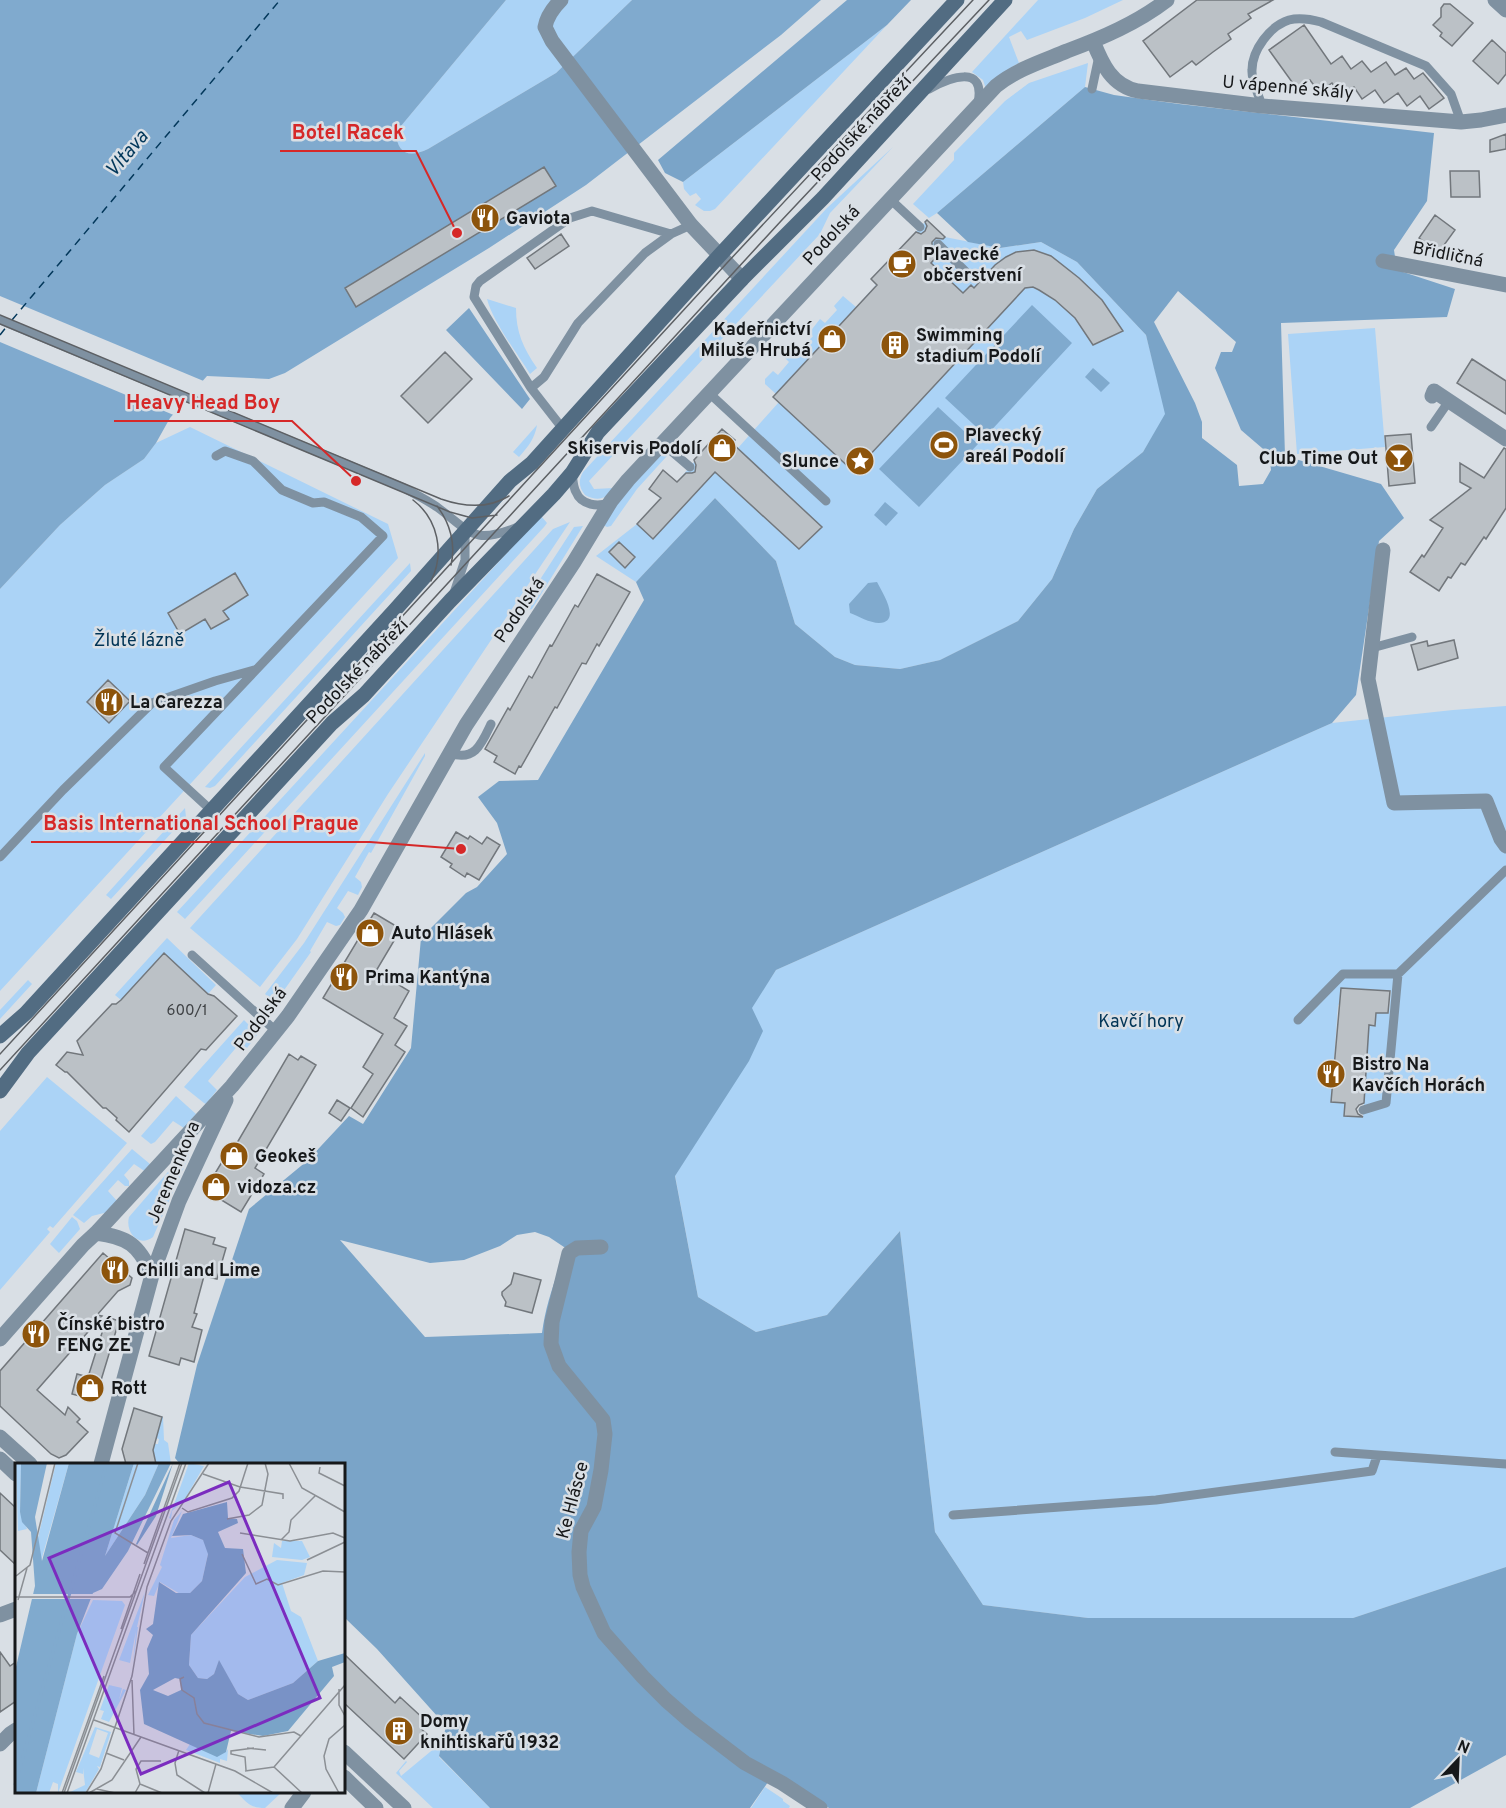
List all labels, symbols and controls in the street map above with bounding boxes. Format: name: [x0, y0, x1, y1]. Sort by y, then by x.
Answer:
street label: Podolské nábřeží: [807, 70, 918, 187]
street label: U vápenné skály: [1221, 71, 1355, 106]
callout: Botel Racek: [280, 113, 416, 151]
text: Botel Racek: [292, 121, 404, 147]
water label: Vltava: [100, 125, 155, 183]
street label: Podolská: [798, 201, 866, 271]
restaurant icon: Gaviota: [469, 202, 501, 234]
place label: Gaviota: [506, 208, 570, 231]
street label: Břidličná: [1410, 237, 1485, 274]
place label: Plavecké občerstvení: [923, 244, 1024, 288]
cafe icon: Plavecké občerstvení: [886, 248, 918, 280]
place label: Kadeřnictví Miluše Hrubá: [700, 319, 813, 363]
shop icon: Kadeřnictví Miluše Hrubá: [816, 323, 848, 355]
place label: Swimming stadium Podolí: [916, 325, 1043, 369]
building icon: Swimming stadium Podolí: [879, 329, 911, 361]
callout: Heavy Head Boy: [114, 383, 292, 421]
text: Heavy Head Boy: [126, 391, 280, 417]
place label: Plavecký areál Podolí: [965, 425, 1066, 469]
sports icon: Plavecký areál Podolí: [928, 429, 960, 461]
shop icon: Skiservis Podolí: [706, 432, 738, 464]
place label: Skiservis Podolí: [567, 438, 703, 461]
bar icon: Club Time Out: [1383, 442, 1415, 474]
place icon: Slunce: [844, 445, 876, 477]
place label: Club Time Out: [1259, 448, 1378, 471]
place label: Slunce: [782, 451, 839, 474]
street label: Podolská: [490, 574, 550, 648]
street label: Podolské nábřeží: [302, 614, 415, 730]
park label: Žluté lázně: [94, 628, 184, 653]
restaurant icon: La Carezza: [93, 686, 125, 718]
place label: La Carezza: [130, 692, 223, 715]
callout: Basis International School Prague: [31, 804, 370, 842]
text: Basis International School Prague: [43, 812, 359, 838]
shop icon: Auto Hlásek: [354, 917, 386, 949]
place label: Auto Hlásek: [391, 923, 493, 946]
restaurant icon: Prima Kantýna: [328, 961, 360, 993]
place label: Prima Kantýna: [365, 967, 490, 990]
street label: Podolská: [230, 983, 293, 1056]
house number: 600/1: [166, 1002, 208, 1021]
park label: Kavčí hory: [1098, 1011, 1184, 1034]
place label: Bistro Na Kavčích Horách: [1352, 1054, 1485, 1098]
restaurant icon: Bistro Na Kavčích Horách: [1315, 1058, 1347, 1090]
street label: Jeremenkova: [143, 1118, 206, 1227]
shop icon: Geokeš: [218, 1140, 250, 1172]
place label: Geokeš: [255, 1146, 316, 1169]
shop icon: vidoza.cz: [200, 1171, 232, 1203]
place label: vidoza.cz: [237, 1177, 316, 1200]
restaurant icon: Chilli and Lime: [99, 1254, 131, 1286]
place label: Chilli and Lime: [136, 1260, 260, 1283]
place label: Čínské bistro FENG ZE: [57, 1312, 165, 1358]
restaurant icon: Čínské bistro FENG ZE: [20, 1318, 52, 1350]
shop icon: Rott: [74, 1372, 106, 1404]
place label: Rott: [111, 1378, 147, 1401]
street label: Ke Hlásce: [552, 1459, 595, 1542]
inset map: [15, 1463, 345, 1793]
place label: Domy knihtiskařů 1932: [420, 1711, 559, 1755]
building icon: Domy knihtiskařů 1932: [383, 1715, 415, 1747]
north arrow: [1428, 1730, 1488, 1790]
text: N: [1454, 1737, 1472, 1759]

